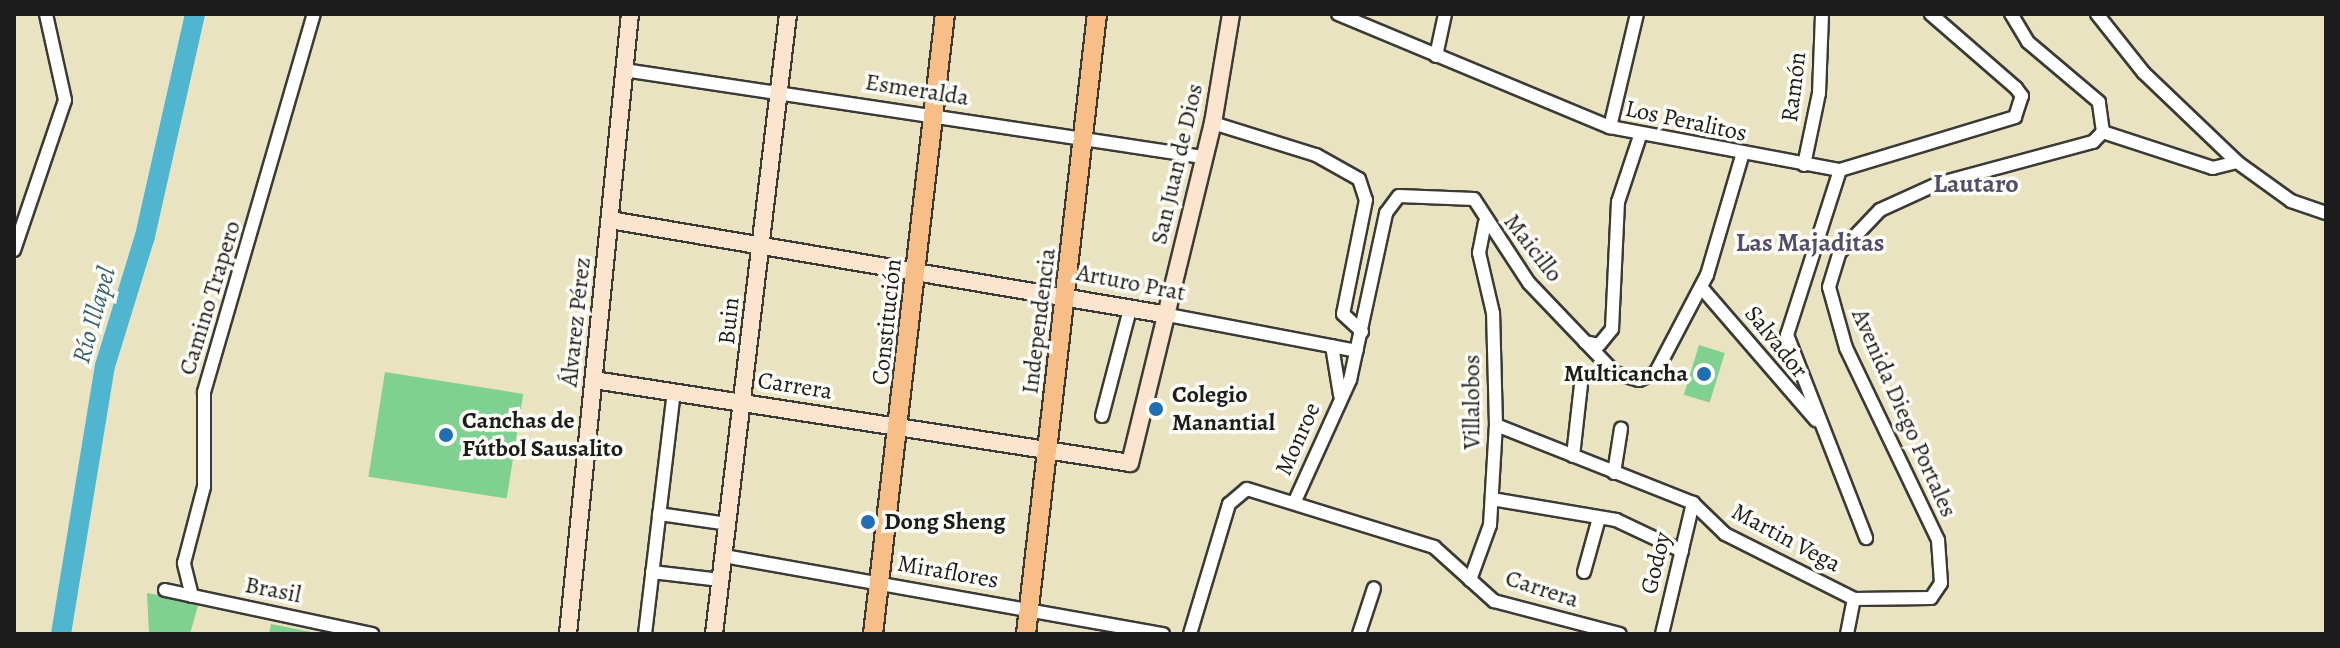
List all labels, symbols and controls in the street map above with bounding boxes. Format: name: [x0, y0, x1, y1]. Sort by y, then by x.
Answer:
street label: Ramón: [1775, 50, 1813, 124]
street label: Esmeralda: [863, 68, 971, 112]
street label: San Juan de Dios: [1145, 81, 1209, 247]
street label: Los Peralitos: [1623, 94, 1749, 148]
district label: Lautaro: [1933, 168, 2019, 200]
street label: Maicillo: [1497, 208, 1569, 288]
street label: Camino Trapero: [173, 217, 247, 379]
district label: Las Majaditas: [1736, 227, 1884, 259]
street label: Independencia: [1016, 246, 1062, 396]
street label: Álvarez Pérez: [555, 256, 597, 388]
street label: Constitución: [866, 257, 908, 387]
street label: Arturo Prat: [1074, 258, 1188, 308]
water label: Río Illapel: [65, 263, 123, 367]
street label: Buin: [712, 296, 746, 346]
street label: Salvador: [1738, 300, 1814, 384]
street label: Avenida Diego Portales: [1845, 304, 1963, 522]
street label: Villalobos: [1458, 355, 1486, 449]
place label: Multicancha: [1564, 360, 1688, 388]
marker: Multicancha: [1695, 365, 1713, 383]
street label: Carrera: [756, 366, 834, 406]
place label: Colegio Manantial: [1172, 381, 1275, 437]
street label: Monroe: [1269, 398, 1327, 480]
marker: Colegio Manantial: [1147, 400, 1165, 418]
place label: Canchas de Fútbol Sausalito: [462, 407, 623, 463]
marker: Canchas de Fútbol Sausalito: [437, 426, 455, 444]
street label: Martin Vega: [1727, 497, 1845, 579]
place label: Dong Sheng: [884, 508, 1005, 536]
marker: Dong Sheng: [859, 513, 877, 531]
street label: Godoy: [1634, 529, 1678, 597]
street label: Miraflores: [895, 549, 1001, 595]
street label: Carrera: [1502, 564, 1582, 614]
street label: Brasil: [243, 570, 303, 610]

